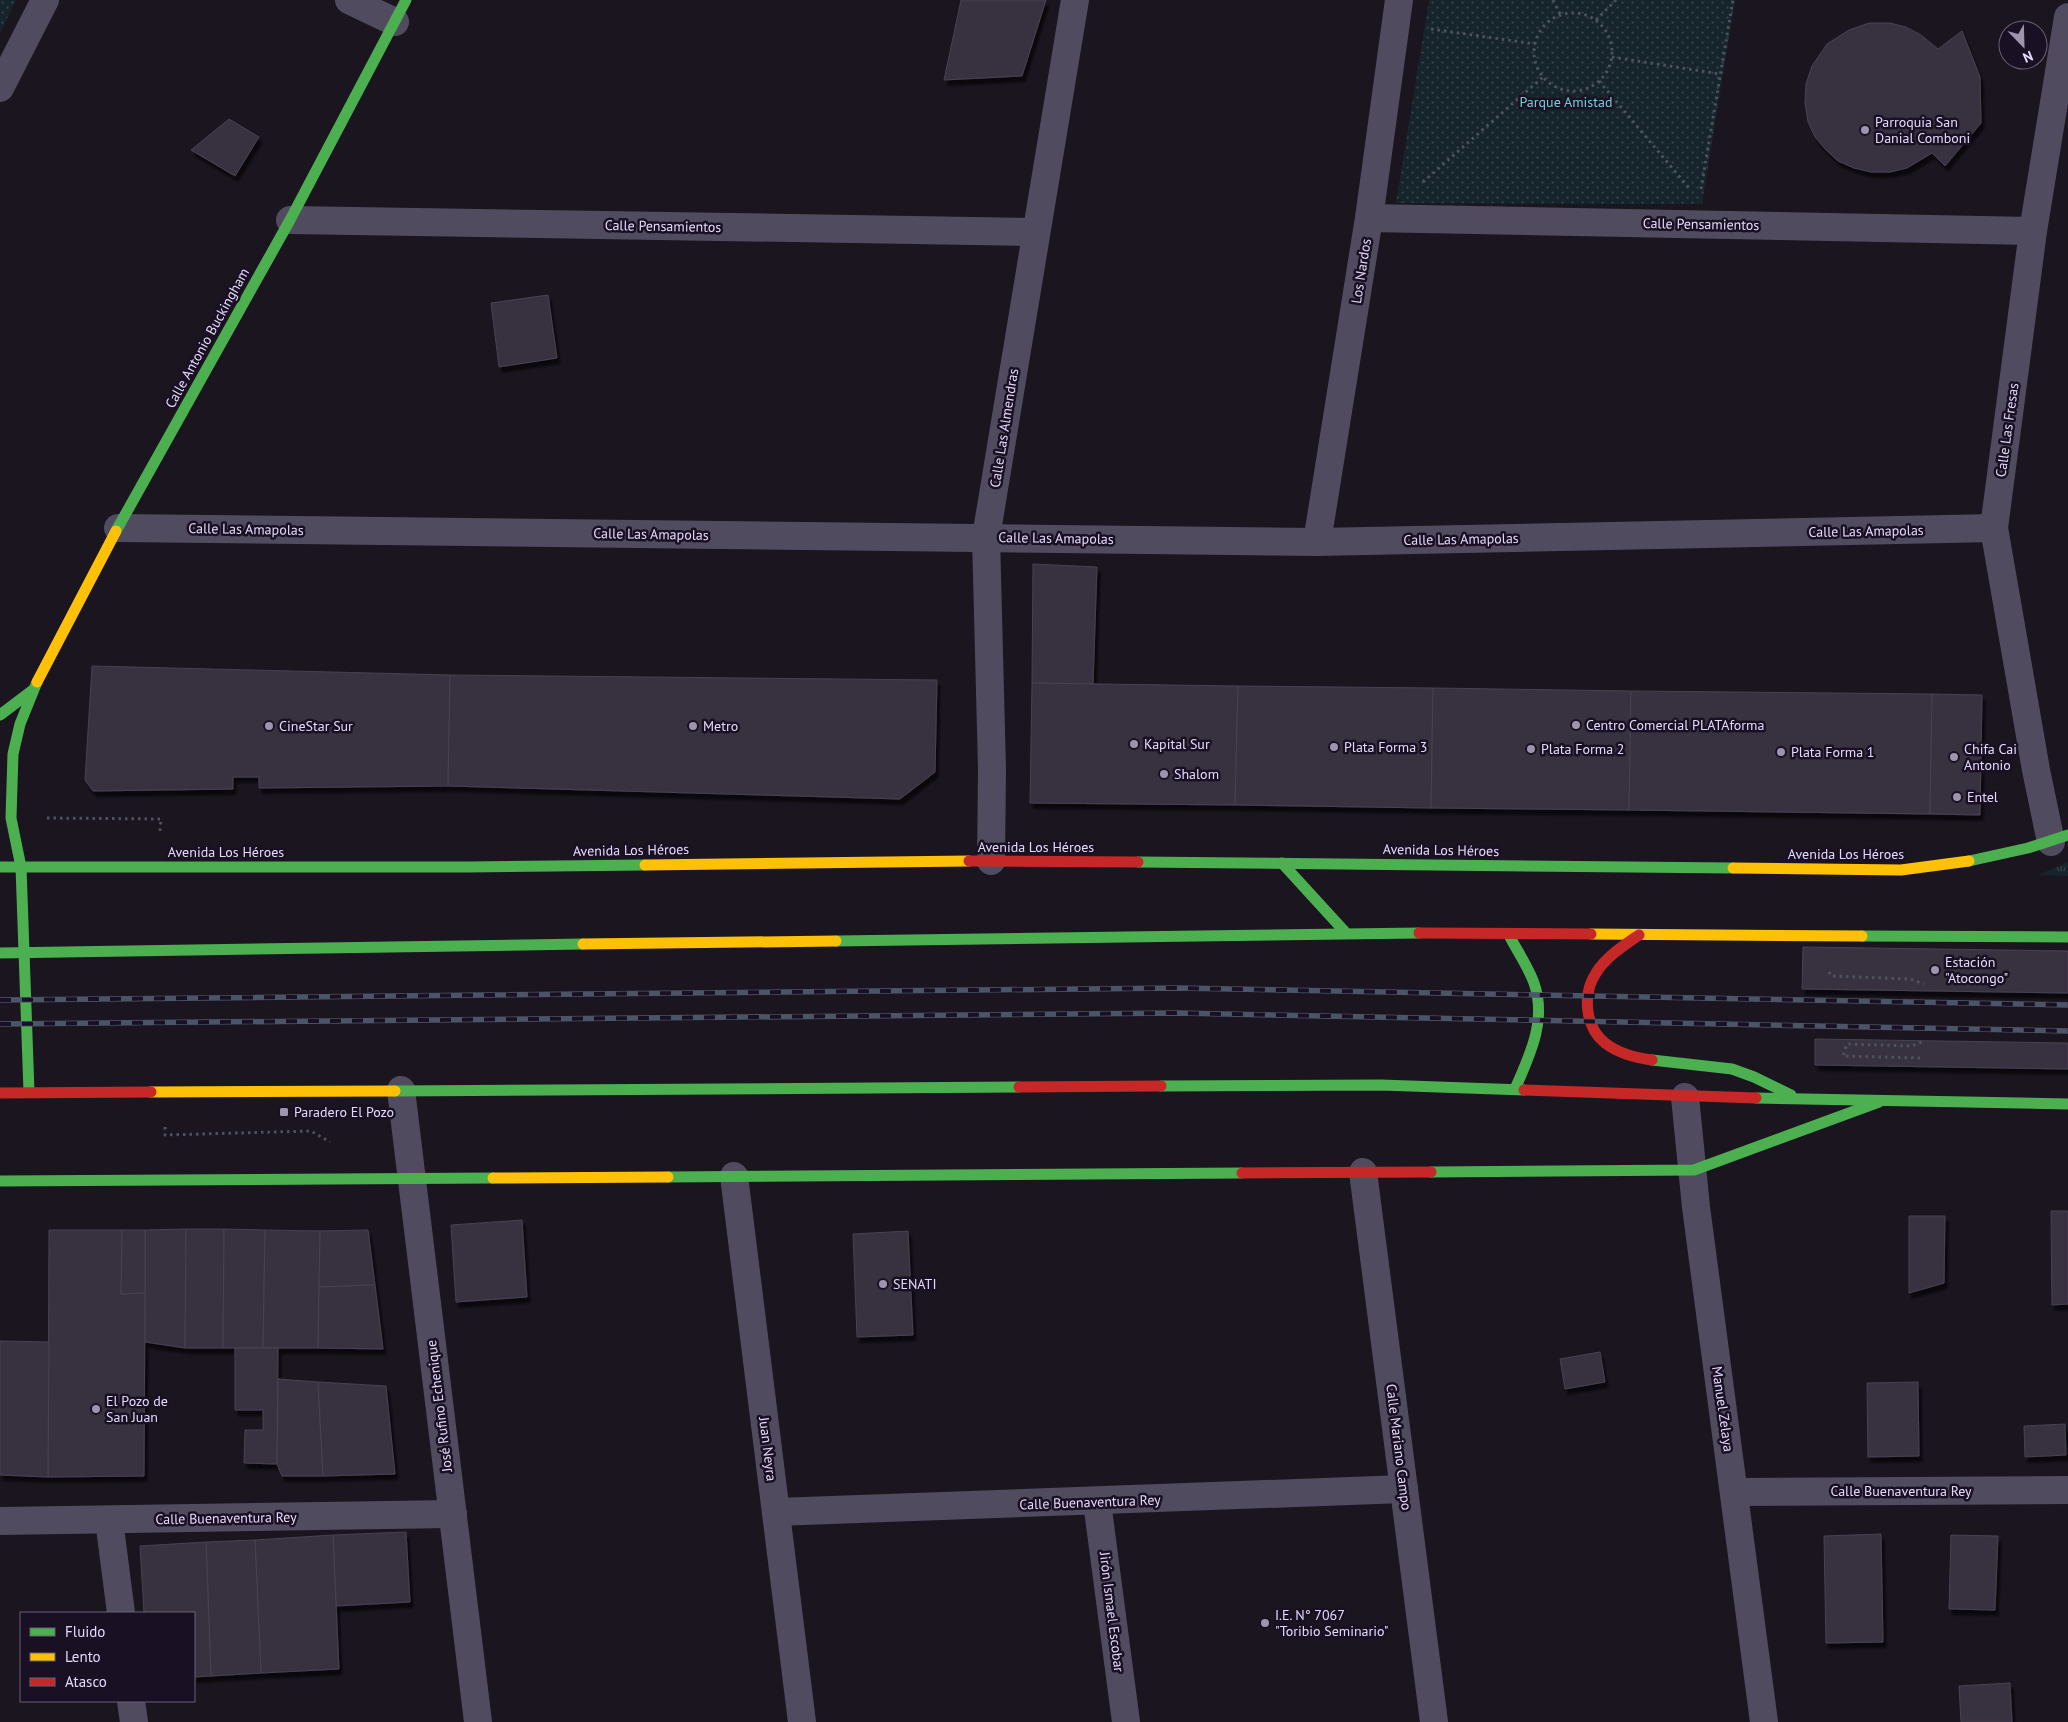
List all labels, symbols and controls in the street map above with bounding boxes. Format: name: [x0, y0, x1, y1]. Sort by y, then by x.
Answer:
north arrow: [1998, 20, 2048, 70]
text: N: [2020, 47, 2036, 67]
park label: Parque Amistad: [1520, 93, 1612, 111]
place label: Parroquia San Danial Comboni: [1875, 113, 1970, 147]
marker: Parroquia San Danial Comboni: [1859, 124, 1871, 136]
street label: Calle Pensamientos: [1643, 214, 1760, 234]
street label: Calle Pensamientos: [605, 216, 722, 236]
street label: Los Nardos: [1347, 237, 1375, 305]
street label: Calle Antonio Buckingham: [161, 265, 253, 411]
street label: Calle Las Almendras: [986, 367, 1022, 489]
street label: Calle Las Fresas: [1991, 382, 2023, 478]
street label: Calle Las Amapolas: [188, 519, 304, 539]
street label: Calle Las Amapolas: [1808, 521, 1924, 541]
street label: Calle Las Amapolas: [593, 524, 709, 544]
street label: Calle Las Amapolas: [998, 528, 1114, 548]
street label: Calle Las Amapolas: [1403, 529, 1519, 549]
place label: Centro Comercial PLATAforma: [1586, 716, 1764, 734]
place label: CineStar Sur: [279, 717, 353, 735]
place label: Metro: [703, 717, 738, 735]
marker: Centro Comercial PLATAforma: [1570, 719, 1582, 731]
marker: CineStar Sur: [263, 720, 275, 732]
marker: Metro: [687, 720, 699, 732]
place label: Kapital Sur: [1144, 735, 1210, 753]
marker: Kapital Sur: [1128, 738, 1140, 750]
place label: Plata Forma 3: [1344, 738, 1427, 756]
place label: Plata Forma 2: [1541, 740, 1624, 758]
place label: Chifa Cai Antonio: [1964, 740, 2017, 774]
marker: Plata Forma 3: [1328, 741, 1340, 753]
marker: Plata Forma 2: [1525, 743, 1537, 755]
place label: Plata Forma 1: [1791, 743, 1874, 761]
marker: Plata Forma 1: [1775, 746, 1787, 758]
marker: Chifa Cai Antonio: [1948, 751, 1960, 763]
place label: Shalom: [1174, 765, 1219, 783]
marker: Shalom: [1158, 768, 1170, 780]
place label: Entel: [1967, 788, 1998, 806]
marker: Entel: [1951, 791, 1963, 803]
street label: Avenida Los Héroes: [978, 838, 1094, 856]
street label: Avenida Los Héroes: [573, 840, 689, 860]
street label: Avenida Los Héroes: [1383, 840, 1499, 860]
street label: Avenida Los Héroes: [168, 843, 284, 861]
street label: Avenida Los Héroes: [1788, 845, 1904, 863]
place label: Estación "Atocongo": [1945, 953, 2008, 987]
marker: Estación "Atocongo": [1929, 964, 1941, 976]
place label: Paradero El Pozo: [294, 1103, 394, 1121]
marker: Paradero El Pozo: [278, 1106, 290, 1118]
place label: SENATI: [893, 1275, 936, 1293]
marker: SENATI: [877, 1278, 889, 1290]
street label: José Rufino Echenique: [422, 1339, 456, 1474]
street label: Manuel Zelaya: [1708, 1365, 1738, 1453]
street label: Calle Mariano Campo: [1382, 1383, 1416, 1511]
place label: El Pozo de San Juan: [106, 1392, 168, 1426]
marker: El Pozo de San Juan: [90, 1403, 102, 1415]
street label: Juan Neyra: [755, 1415, 781, 1482]
street label: Calle Buenaventura Rey: [1830, 1482, 1972, 1500]
street label: Calle Buenaventura Rey: [1019, 1491, 1161, 1513]
street label: Calle Buenaventura Rey: [155, 1508, 297, 1528]
street label: Jirón Ismael Escobar: [1096, 1550, 1128, 1673]
place label: I.E. N° 7067 "Toribio Seminario": [1275, 1606, 1388, 1640]
legend: [20, 1612, 195, 1702]
marker: I.E. N° 7067 "Toribio Seminario": [1259, 1617, 1271, 1629]
text: Fluido: [65, 1622, 105, 1641]
text: Lento: [65, 1647, 101, 1666]
text: Atasco: [65, 1672, 107, 1691]

